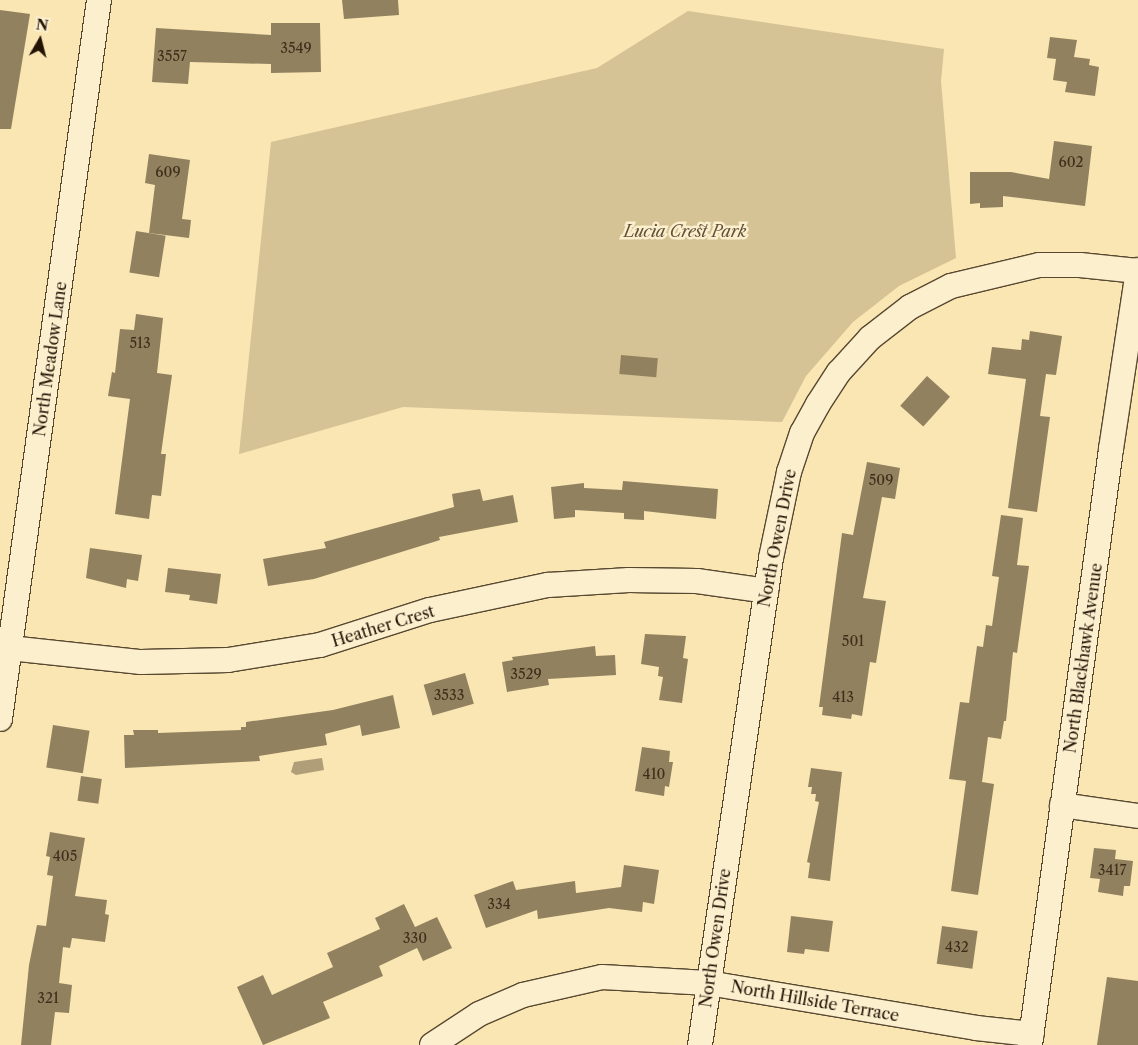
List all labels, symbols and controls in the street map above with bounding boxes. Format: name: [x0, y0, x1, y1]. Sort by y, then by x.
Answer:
north arrow: [15, 15, 65, 65]
text: N: [35, 15, 49, 35]
house number: 3549: [280, 40, 312, 56]
house number: 3557: [157, 48, 187, 64]
house number: 602: [1058, 154, 1084, 170]
house number: 609: [155, 164, 181, 180]
park label: Lucia Crest Park: [624, 221, 746, 241]
street label: North Meadow Lane: [30, 280, 70, 438]
house number: 513: [129, 335, 151, 351]
street label: North Owen Drive: [754, 467, 800, 609]
house number: 509: [869, 472, 893, 488]
street label: North Blackhawk Avenue: [1060, 561, 1106, 755]
street label: Heather Crest: [329, 601, 437, 651]
house number: 501: [842, 633, 864, 649]
house number: 3529: [510, 666, 542, 682]
house number: 3533: [434, 687, 464, 703]
house number: 413: [832, 689, 854, 705]
house number: 410: [643, 766, 665, 782]
house number: 405: [53, 848, 77, 864]
house number: 3417: [1098, 862, 1126, 878]
street label: North Owen Drive: [696, 867, 734, 1009]
house number: 334: [487, 896, 511, 912]
house number: 330: [403, 930, 427, 946]
house number: 432: [945, 939, 969, 955]
street label: North Hillside Terrace: [729, 977, 901, 1025]
house number: 321: [37, 990, 59, 1006]

